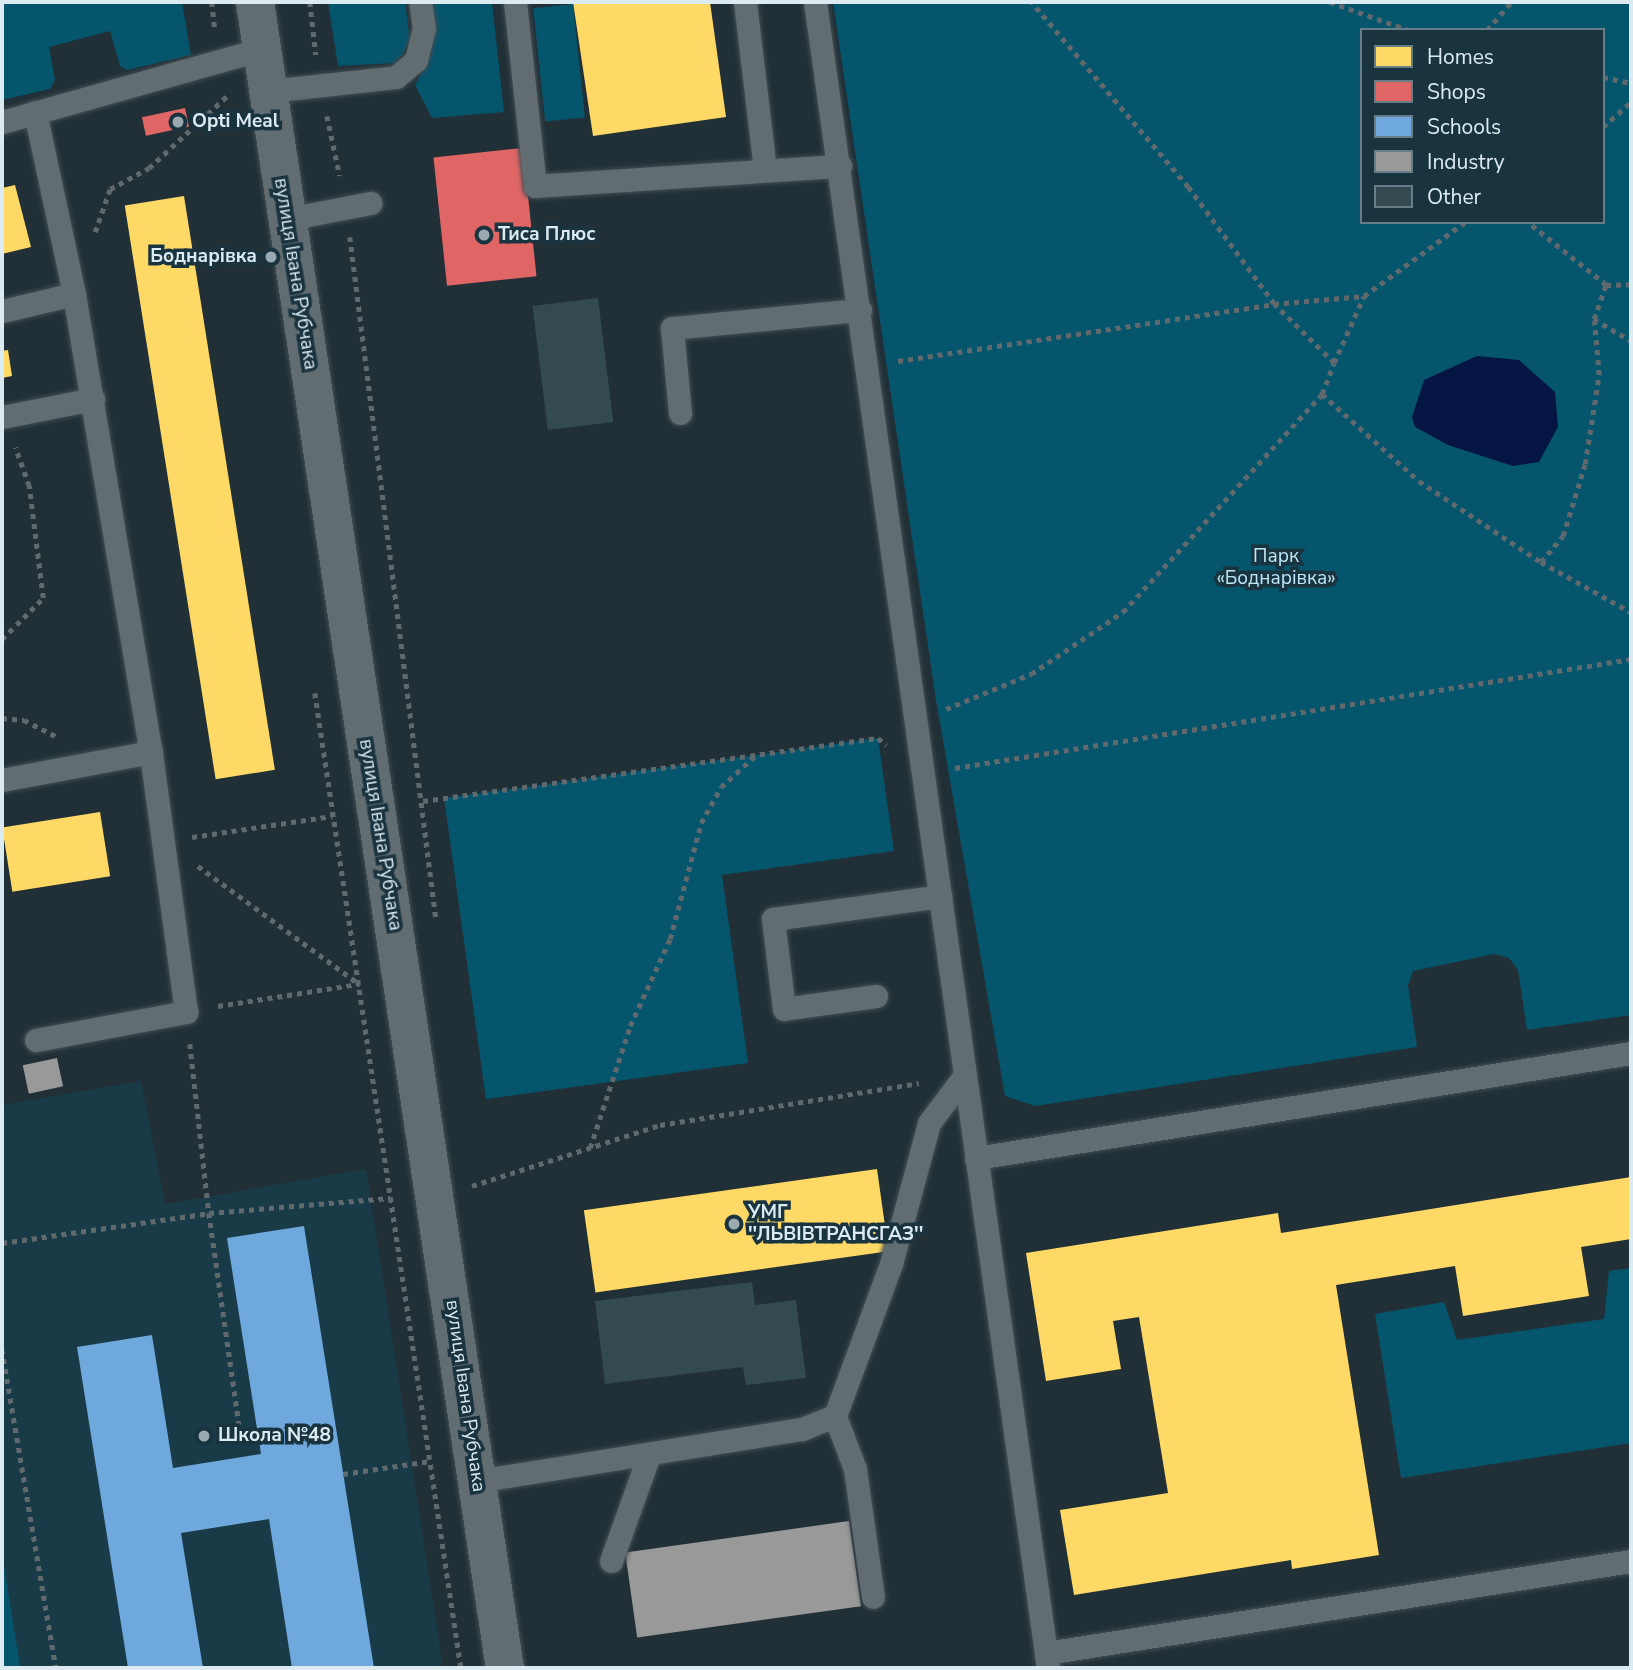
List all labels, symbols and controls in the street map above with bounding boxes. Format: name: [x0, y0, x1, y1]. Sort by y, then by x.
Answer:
legend: [1360, 28, 1605, 224]
text: Homes: [1427, 43, 1494, 71]
text: Shops: [1427, 78, 1486, 106]
place label: Opti Meal: [192, 111, 279, 133]
text: Schools: [1427, 113, 1501, 141]
marker: Opti Meal: [170, 114, 186, 130]
text: Industry: [1427, 148, 1505, 176]
street label: вулиця Івана Рубчака: [269, 177, 321, 371]
text: Other: [1427, 183, 1481, 211]
place label: Тиса Плюс: [498, 224, 595, 246]
marker: Тиса Плюс: [476, 227, 492, 243]
place label: Боднарівка: [150, 246, 257, 268]
marker: Боднарівка: [263, 249, 279, 265]
park label: Парк «Боднарівка»: [1216, 546, 1336, 590]
street label: вулиця Івана Рубчака: [354, 738, 406, 932]
place label: УМГ ''ЛЬВІВТРАНСГАЗ'': [748, 1202, 923, 1246]
marker: УМГ ''ЛЬВІВТРАНСГАЗ'': [726, 1216, 742, 1232]
street label: вулиця Івана Рубчака: [440, 1298, 490, 1494]
place label: Школа №48: [218, 1425, 331, 1447]
marker: Школа №48: [196, 1428, 212, 1444]

